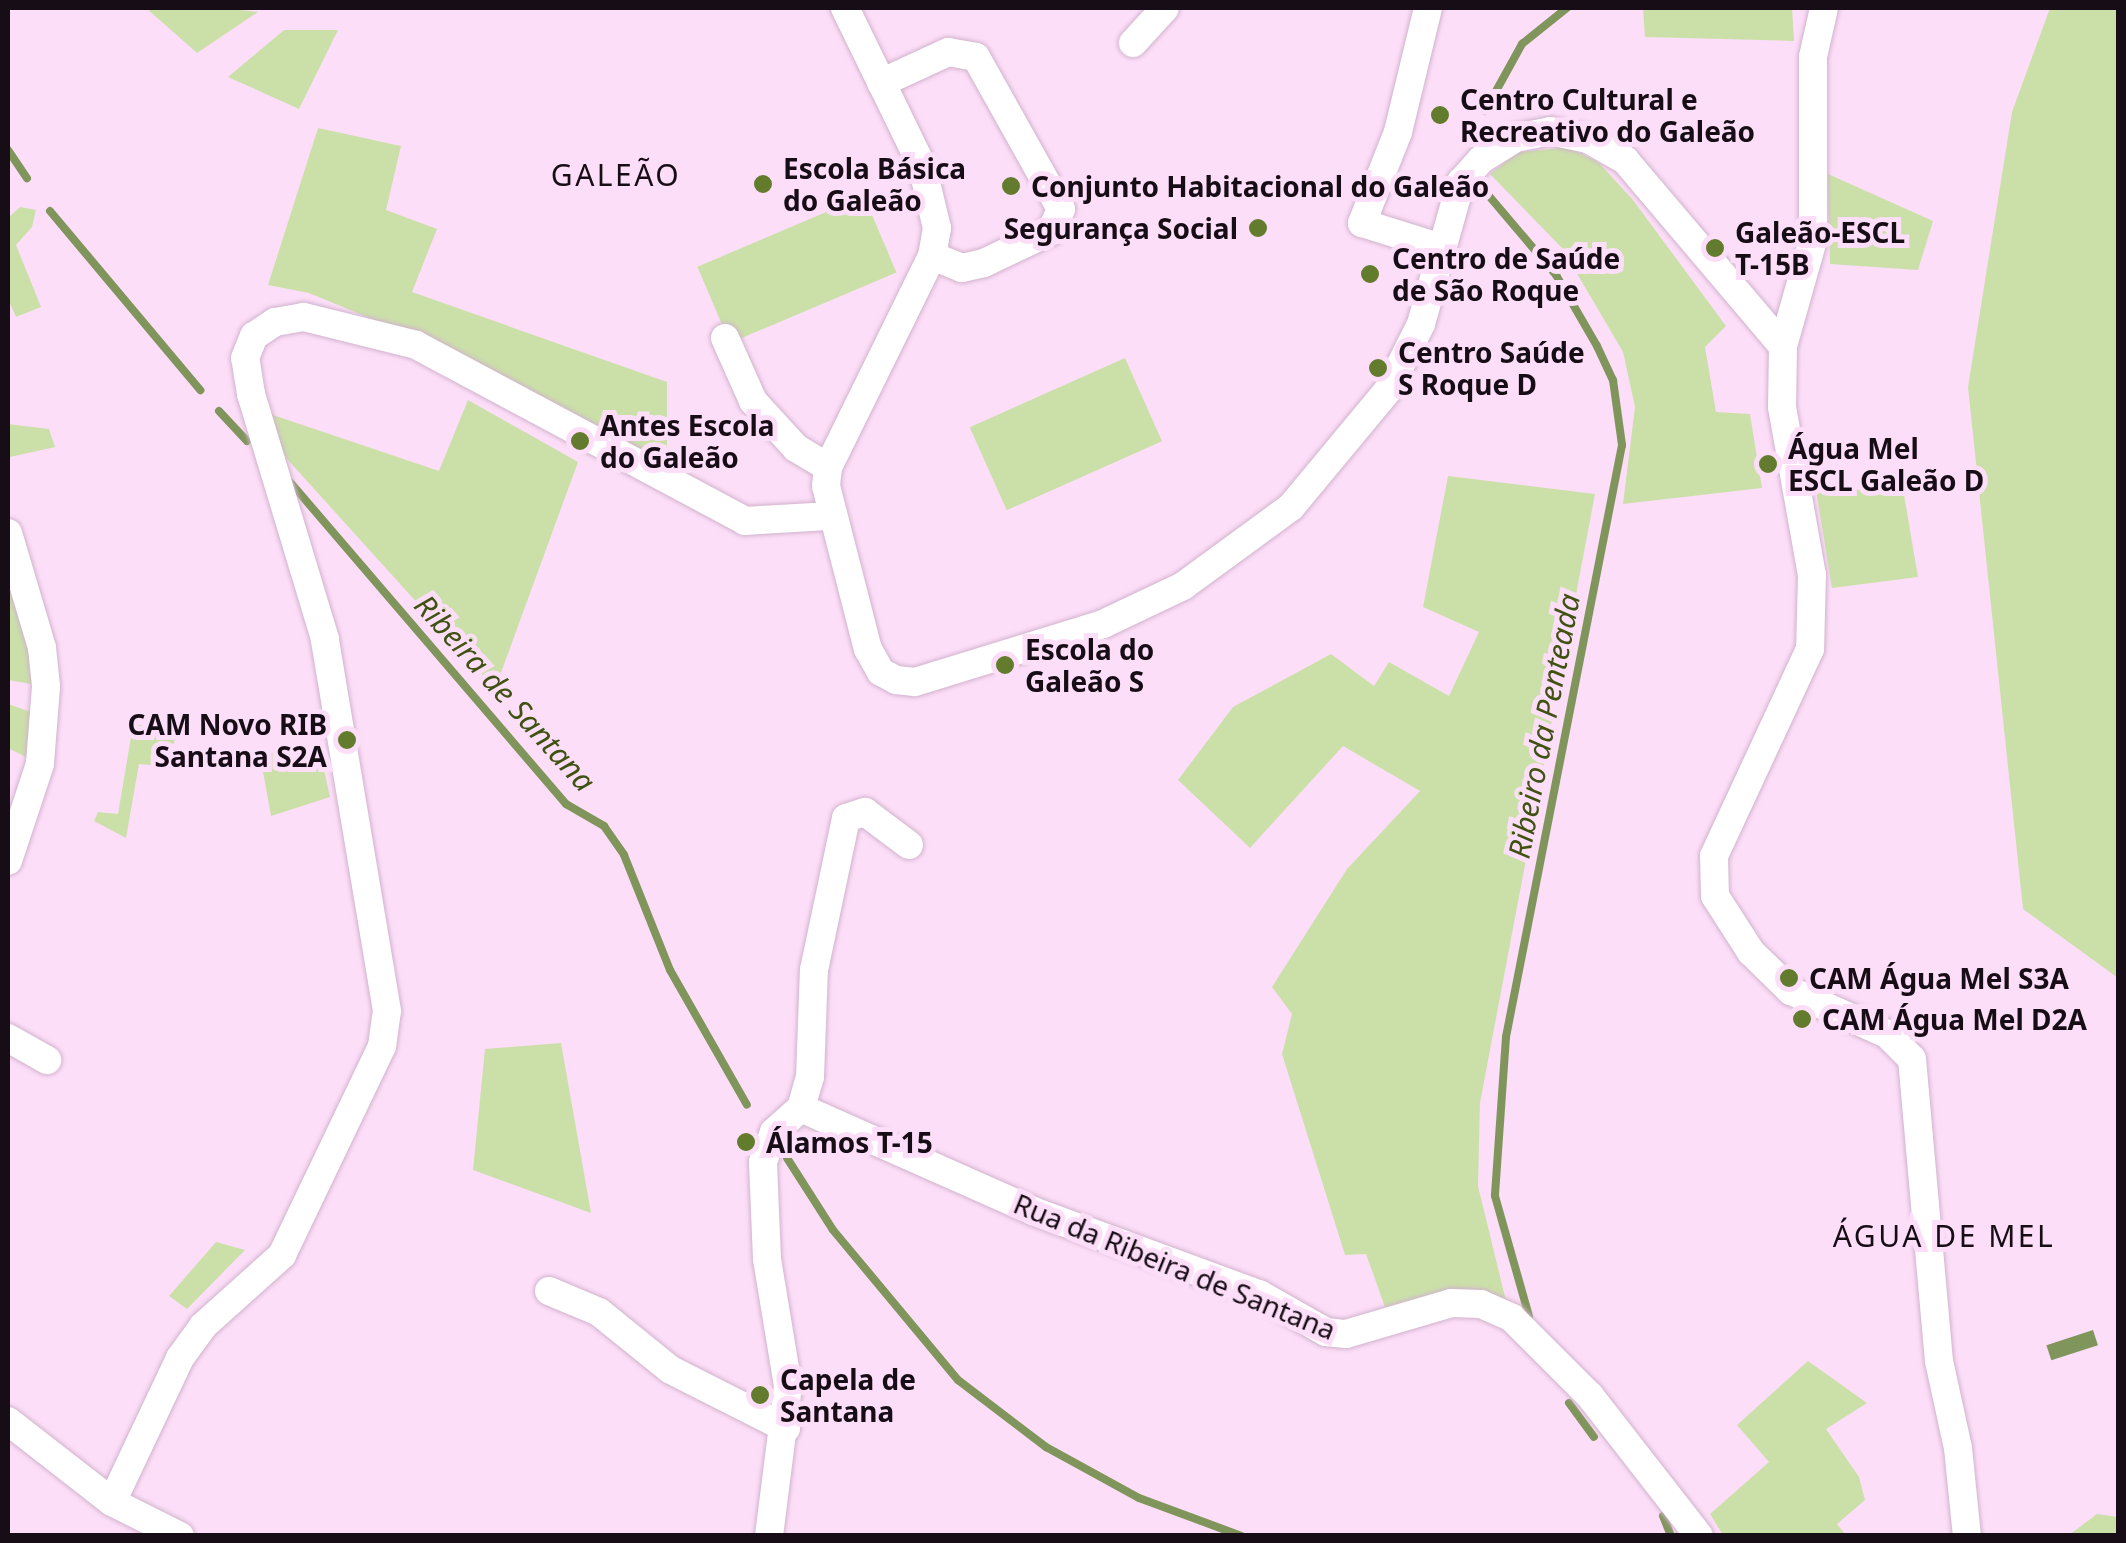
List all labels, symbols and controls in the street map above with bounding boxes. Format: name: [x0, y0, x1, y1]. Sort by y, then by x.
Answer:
place label: Centro Cultural e Recreativo do Galeão: [1460, 82, 1755, 148]
marker: Centro Cultural e Recreativo do Galeão: [1429, 104, 1451, 126]
place label: Escola Básica do Galeão: [783, 151, 966, 217]
district label: GALEÃO: [551, 157, 681, 193]
place label: Conjunto Habitacional do Galeão: [1031, 169, 1489, 203]
marker: Escola Básica do Galeão: [752, 173, 774, 195]
marker: Conjunto Habitacional do Galeão: [1000, 175, 1022, 197]
place label: Segurança Social: [1004, 211, 1238, 245]
place label: Galeão-ESCL T-15B: [1735, 215, 1905, 281]
marker: Segurança Social: [1247, 217, 1269, 239]
marker: Galeão-ESCL T-15B: [1704, 237, 1726, 259]
place label: Centro de Saúde de São Roque: [1392, 241, 1620, 307]
marker: Centro de Saúde de São Roque: [1357, 261, 1383, 287]
place label: Centro Saúde S Roque D: [1398, 335, 1585, 401]
marker: Centro Saúde S Roque D: [1367, 357, 1389, 379]
place label: Antes Escola do Galeão: [600, 408, 775, 474]
marker: Antes Escola do Galeão: [569, 430, 591, 452]
place label: Água Mel ESCL Galeão D: [1788, 431, 1984, 497]
marker: Água Mel ESCL Galeão D: [1757, 453, 1779, 475]
water label: Ribeira de Santana: [407, 587, 603, 799]
water label: Ribeiro da Penteada: [1501, 591, 1587, 861]
place label: Escola do Galeão S: [1025, 632, 1154, 698]
marker: Escola do Galeão S: [994, 654, 1016, 676]
place label: CAM Novo RIB Santana S2A: [128, 707, 327, 773]
marker: CAM Novo RIB Santana S2A: [336, 729, 358, 751]
place label: CAM Água Mel S3A: [1809, 961, 2069, 995]
marker: CAM Água Mel S3A: [1778, 967, 1800, 989]
place label: CAM Água Mel D2A: [1822, 1002, 2087, 1036]
marker: CAM Água Mel D2A: [1791, 1008, 1813, 1030]
place label: Álamos T-15: [766, 1125, 933, 1159]
marker: Álamos T-15: [735, 1131, 757, 1153]
street label: Rua da Ribeira de Santana: [1009, 1186, 1341, 1346]
district label: ÁGUA DE MEL: [1833, 1218, 2055, 1254]
place label: Capela de Santana: [780, 1362, 916, 1428]
marker: Capela de Santana: [749, 1384, 771, 1406]

